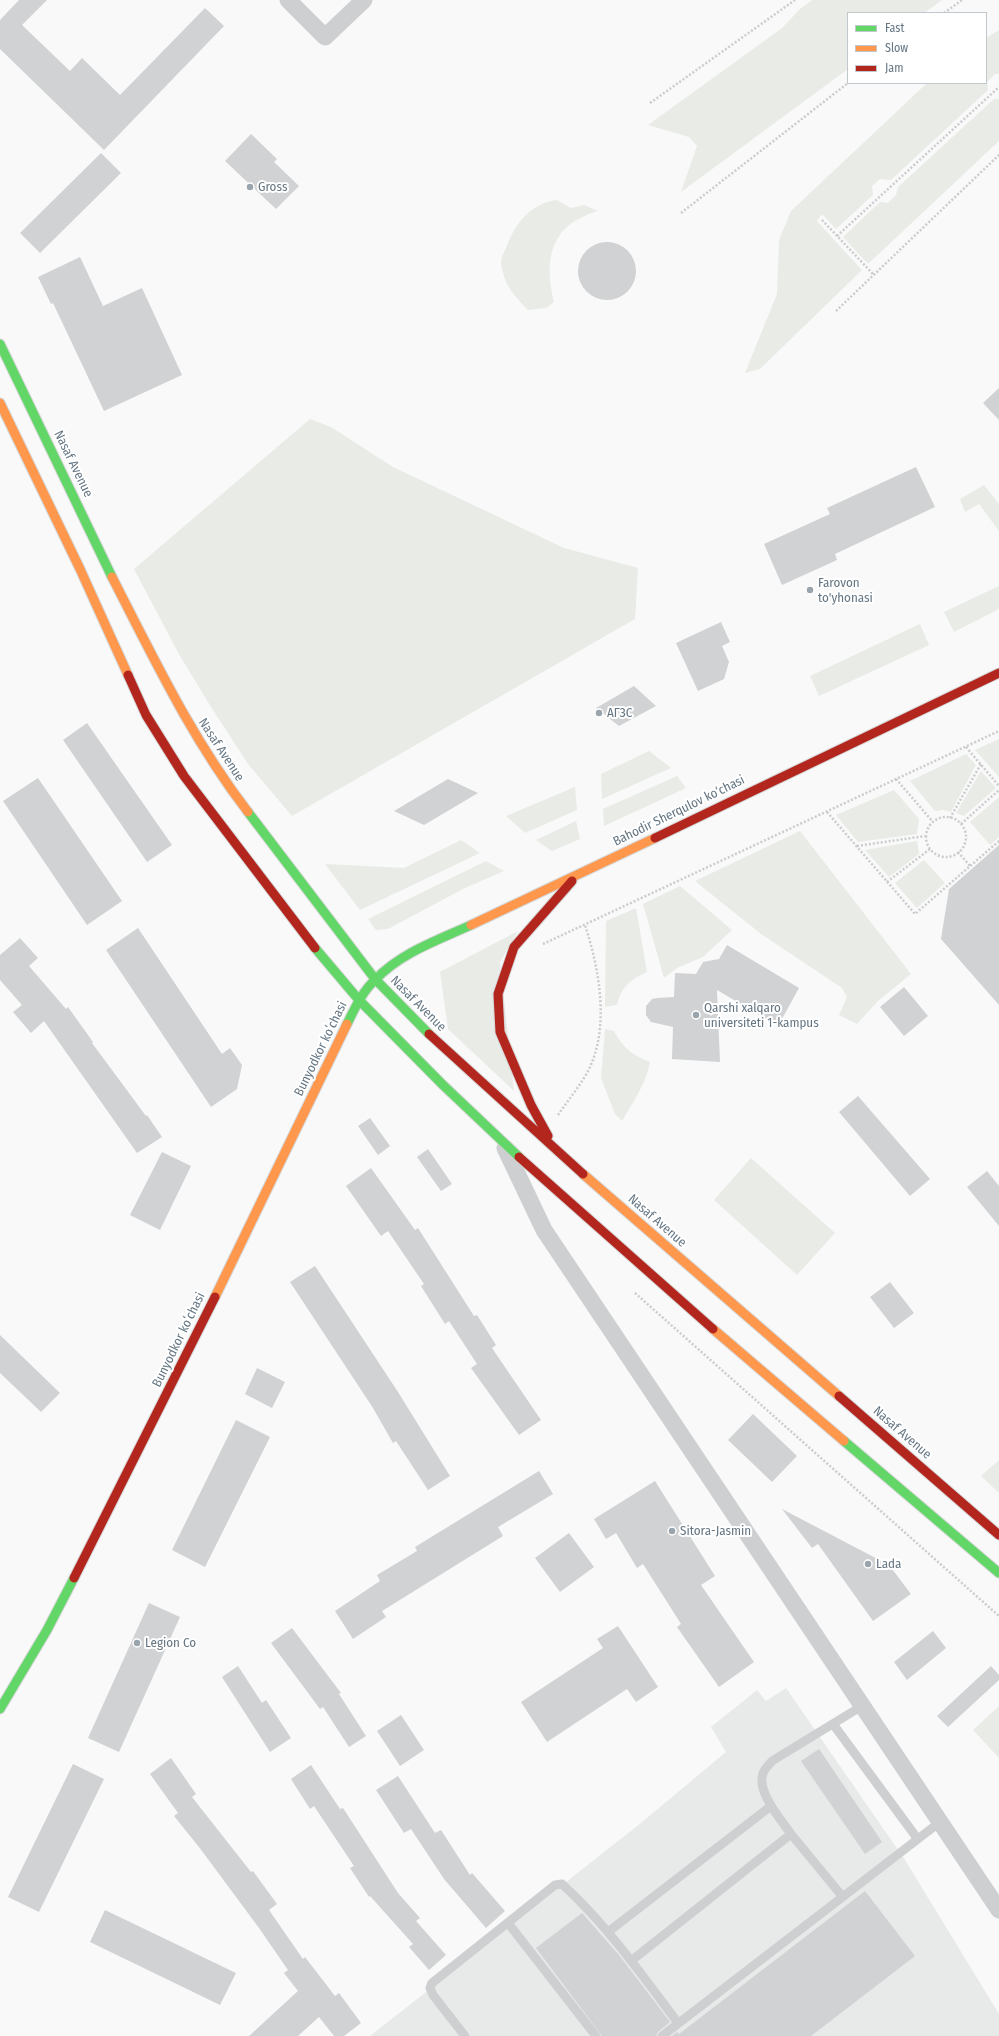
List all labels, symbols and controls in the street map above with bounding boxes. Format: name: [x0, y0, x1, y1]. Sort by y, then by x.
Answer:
legend: [847, 12, 987, 84]
text: Fast: [885, 21, 904, 35]
text: Slow: [885, 41, 908, 55]
text: Jam: [885, 61, 903, 75]
place label: Gross: [258, 179, 287, 195]
marker: Gross: [245, 182, 255, 192]
street label: Nasaf Avenue: [50, 428, 96, 500]
place label: Farovon to'yhonasi: [818, 575, 873, 606]
marker: Farovon to'yhonasi: [805, 585, 815, 595]
place label: АГЗС: [607, 705, 632, 721]
marker: АГЗС: [594, 708, 604, 718]
street label: Nasaf Avenue: [195, 716, 247, 784]
street label: Bahodir Sherqulov ko‘chasi: [611, 772, 747, 850]
street label: Nasaf Avenue: [387, 973, 449, 1035]
street label: Bunyodkor koʻchasi: [291, 999, 351, 1099]
place label: Qarshi xalqaro universiteti 1-kampus: [704, 1000, 819, 1031]
marker: Qarshi xalqaro universiteti 1-kampus: [691, 1010, 701, 1020]
street label: Nasaf Avenue: [625, 1191, 689, 1251]
street label: Bunyodkor koʻchasi: [149, 1290, 209, 1390]
street label: Nasaf Avenue: [870, 1403, 934, 1463]
place label: Sitora-Jasmin: [680, 1523, 751, 1539]
marker: Sitora-Jasmin: [667, 1526, 677, 1536]
place label: Lada: [876, 1556, 901, 1572]
marker: Lada: [863, 1559, 873, 1569]
place label: Legion Co: [145, 1635, 196, 1651]
marker: Legion Co: [132, 1638, 142, 1648]

